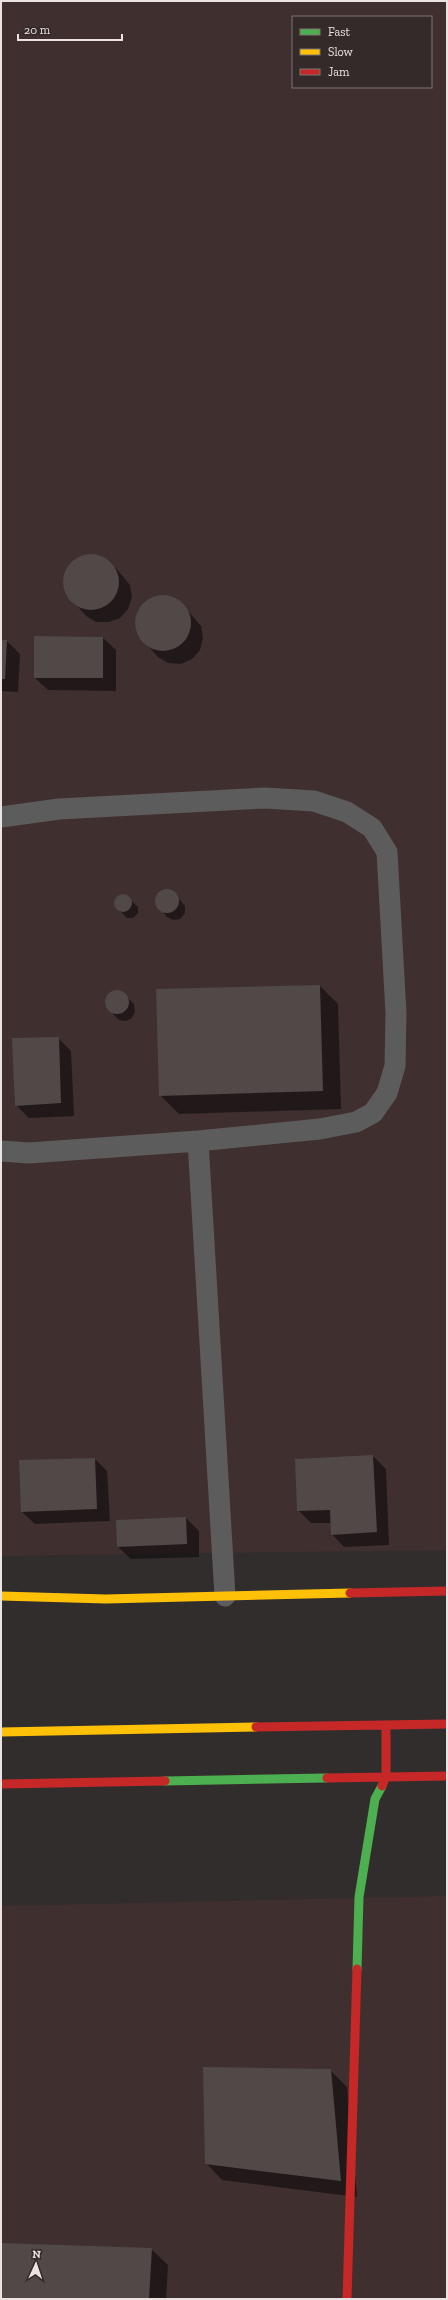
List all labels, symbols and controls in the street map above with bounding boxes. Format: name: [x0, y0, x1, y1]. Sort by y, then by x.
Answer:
scale bar: [18, 16, 122, 42]
legend: [292, 16, 432, 88]
text: 20 m: [24, 23, 51, 37]
text: Fast: [328, 25, 351, 39]
text: Slow: [328, 45, 354, 59]
text: Jam: [328, 65, 350, 79]
north arrow: [16, 2244, 56, 2284]
text: N: [32, 2248, 42, 2261]

